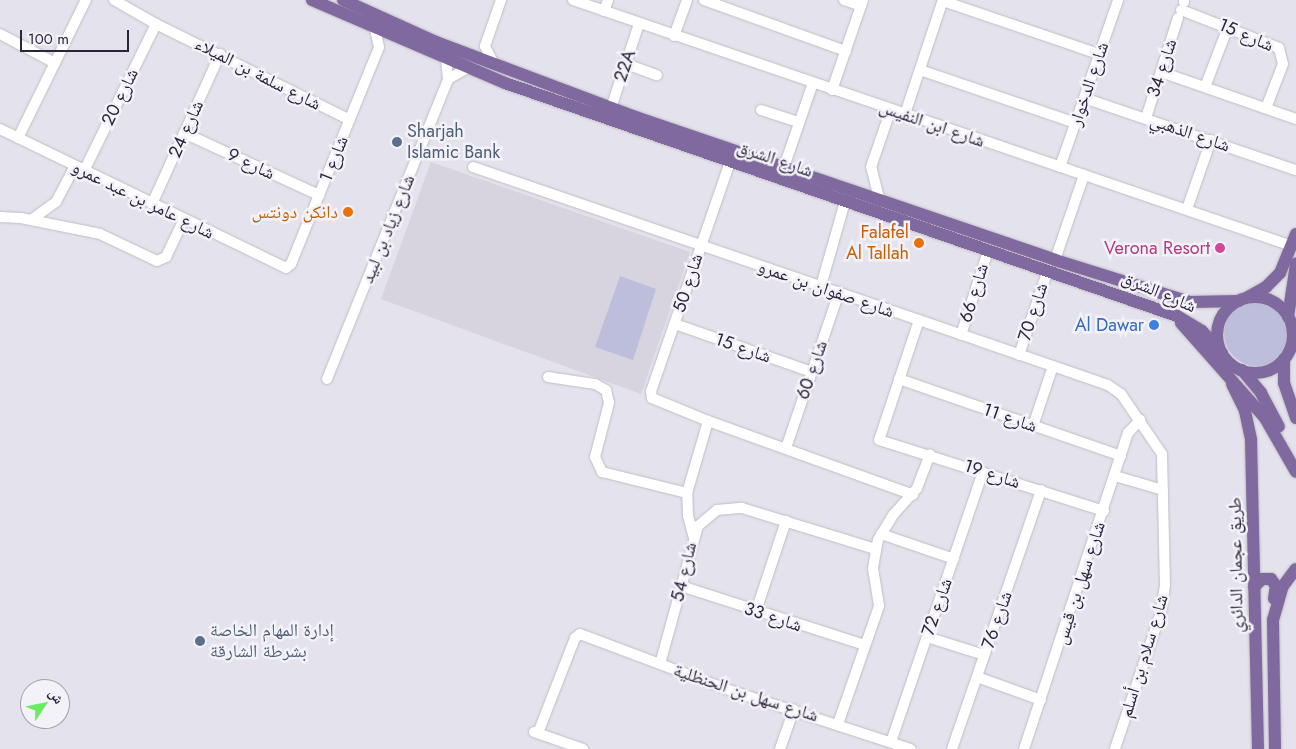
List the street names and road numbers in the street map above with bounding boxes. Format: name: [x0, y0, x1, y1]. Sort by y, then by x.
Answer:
street label: شارع 15: [1215, 14, 1277, 56]
street label: شارع سلمة بن الميلاء: [191, 33, 325, 115]
street label: شارع 34: [1142, 36, 1182, 100]
street label: شارع الدخوار: [1065, 39, 1113, 129]
street label: 22A: [610, 47, 640, 85]
street label: شارع 20: [97, 65, 143, 129]
street label: شارع ابن النفيس: [877, 96, 987, 152]
street label: شارع 24: [164, 97, 208, 161]
street label: شارع الذهبي: [1147, 109, 1233, 157]
street label: شارع 1: [315, 133, 353, 185]
street label: شارع الشرق: [734, 136, 816, 182]
street label: شارع 9: [224, 144, 278, 184]
street label: شارع عامر بن عبد عمرو: [68, 156, 218, 244]
street label: شارع زياد بن لبيد: [356, 172, 420, 286]
street label: شارع 50: [668, 251, 708, 315]
street label: شارع صفوان بن عمرو: [755, 256, 897, 322]
street label: شارع 66: [955, 261, 993, 325]
street label: شارع الشرق: [1119, 267, 1199, 317]
street label: شارع 70: [1013, 280, 1053, 344]
street label: شارع 15: [712, 328, 774, 368]
street label: شارع 60: [792, 338, 832, 402]
street label: شارع 11: [980, 399, 1040, 437]
street label: شارع 19: [961, 455, 1023, 493]
street label: طريق عجمان الدائري: [1224, 497, 1248, 633]
street label: شارع سهل بن قيس: [1050, 519, 1110, 647]
street label: شارع 54: [667, 540, 701, 604]
street label: شارع 72: [917, 575, 957, 639]
street label: شارع 76: [977, 588, 1017, 652]
street label: شارع سلام بن أسلم: [1115, 592, 1173, 720]
street label: شارع 33: [741, 598, 805, 636]
street label: شارع سهل بن الحنظلية: [671, 659, 821, 727]

